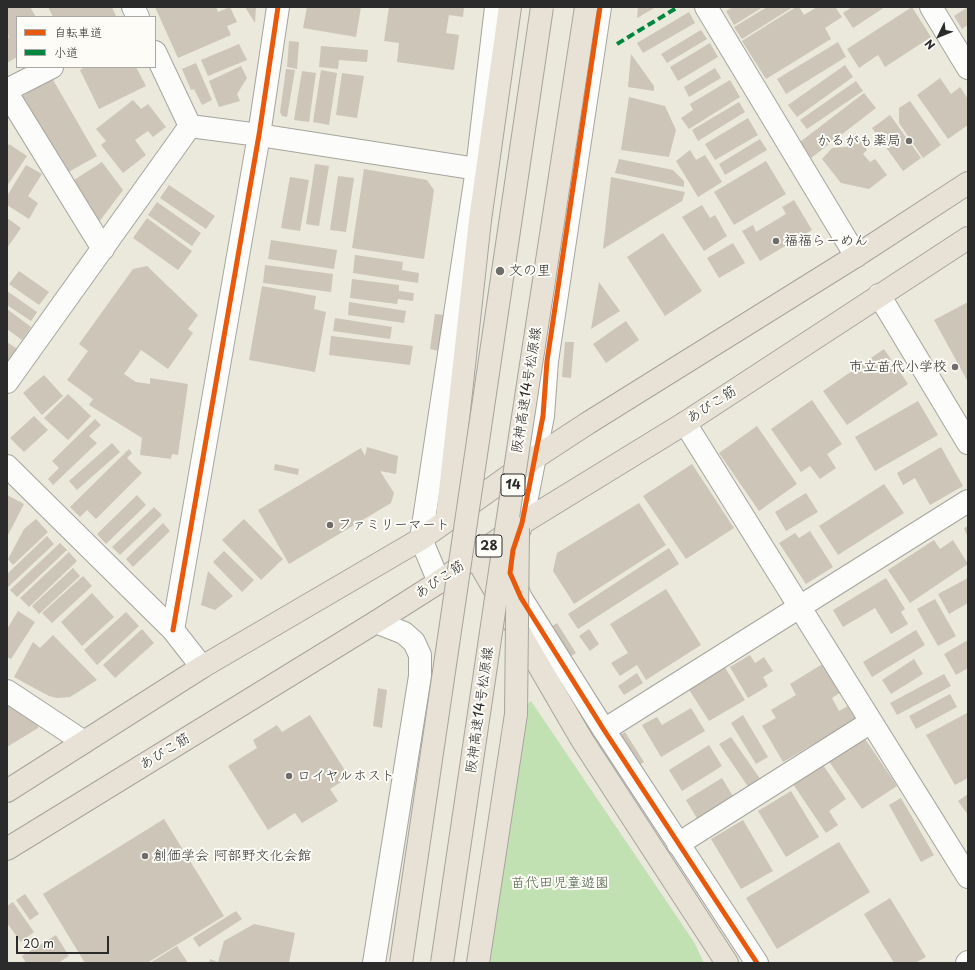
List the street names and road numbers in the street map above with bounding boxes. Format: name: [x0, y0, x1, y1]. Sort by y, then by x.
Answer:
street label: 阪神高速14号松原線: [509, 326, 545, 454]
street label: あびこ筋: [684, 383, 740, 427]
road number: 14: [501, 474, 525, 496]
road number: 28: [476, 535, 502, 557]
street label: あびこ筋: [412, 557, 468, 603]
street label: 阪神高速14号松原線: [463, 646, 497, 774]
street label: あびこ筋: [137, 730, 193, 774]

